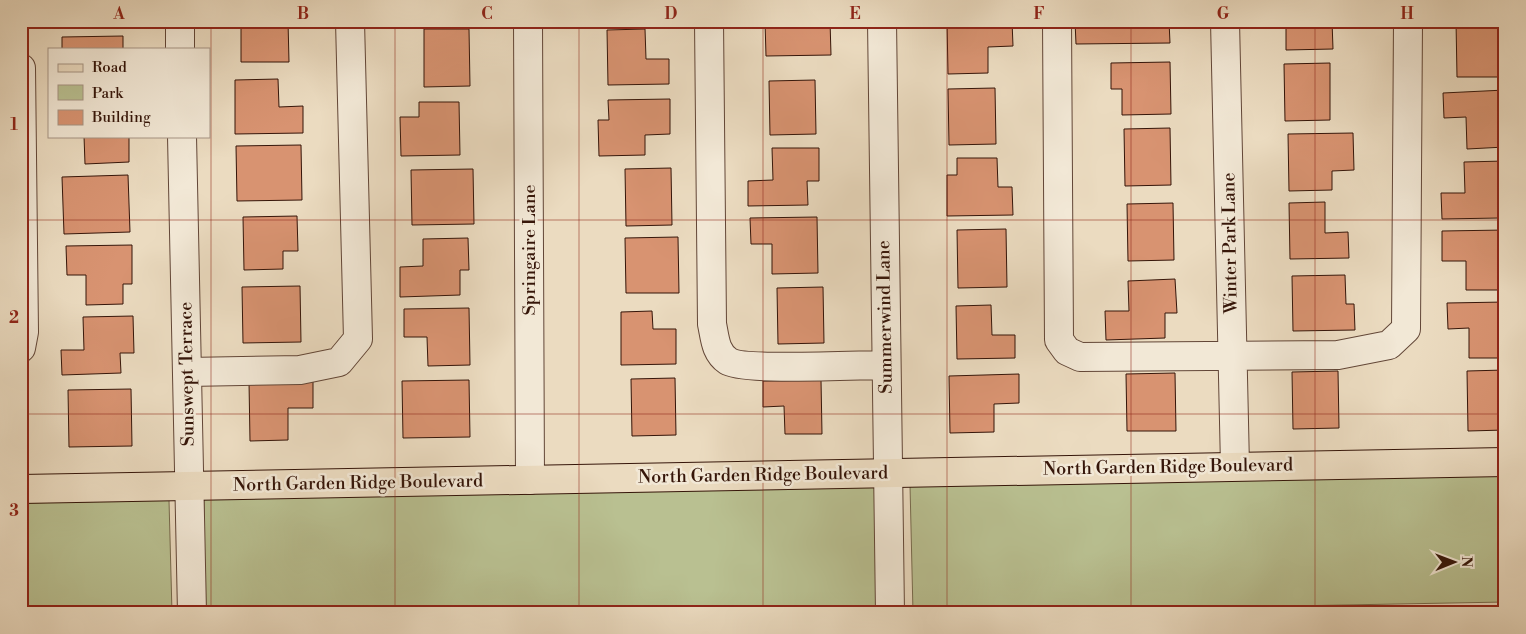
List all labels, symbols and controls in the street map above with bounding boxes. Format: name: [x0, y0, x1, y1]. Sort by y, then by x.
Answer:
text: A: [112, 4, 125, 24]
text: B: [297, 4, 309, 24]
text: C: [481, 4, 493, 24]
text: D: [665, 4, 678, 24]
text: E: [849, 4, 861, 24]
text: F: [1033, 4, 1045, 24]
text: G: [1217, 4, 1230, 24]
text: H: [1400, 4, 1414, 24]
legend: [48, 48, 210, 138]
text: Road: [92, 58, 127, 77]
text: Park: [92, 84, 124, 103]
text: Building: [91, 108, 151, 127]
text: 1: [10, 115, 18, 135]
street label: Winter Park Lane: [1217, 172, 1243, 315]
street label: Springaire Lane: [518, 184, 541, 316]
street label: Summerwind Lane: [872, 240, 898, 394]
street label: Sunswept Terrace: [174, 301, 200, 447]
text: 2: [9, 308, 19, 328]
street label: North Garden Ridge Boulevard: [1043, 453, 1294, 481]
street label: North Garden Ridge Boulevard: [638, 461, 889, 489]
street label: North Garden Ridge Boulevard: [233, 469, 484, 497]
text: 3: [9, 501, 19, 521]
north arrow: [1428, 536, 1478, 586]
text: N: [1457, 556, 1475, 567]

